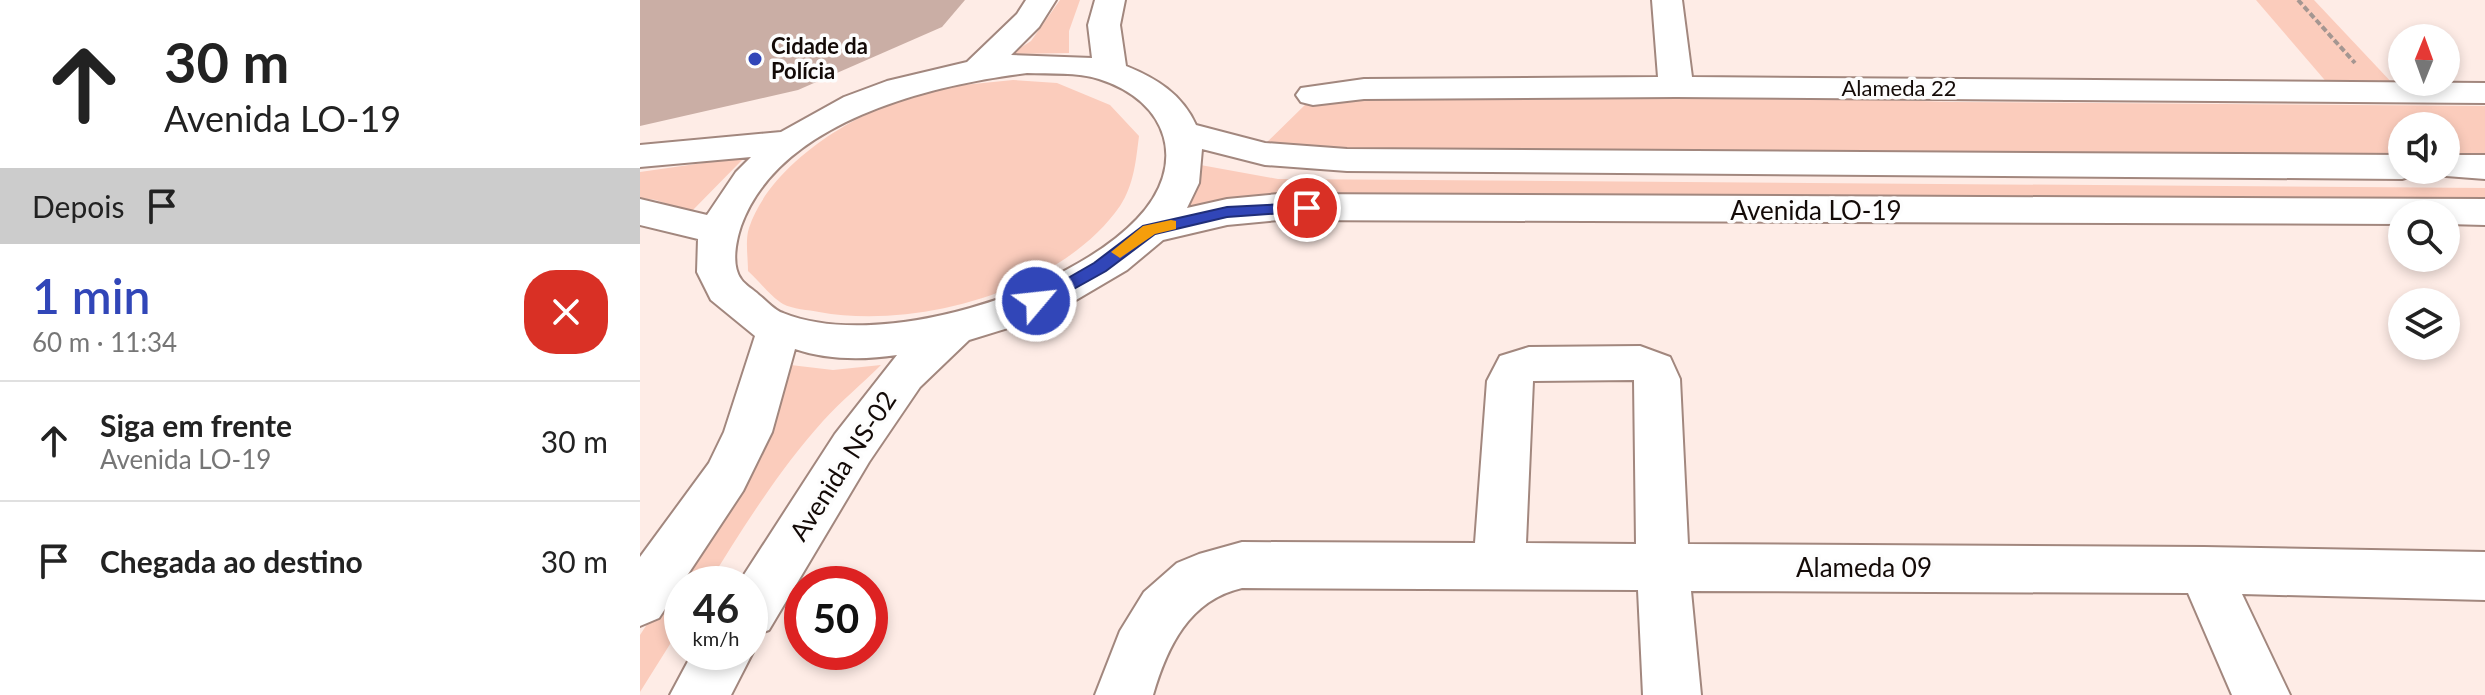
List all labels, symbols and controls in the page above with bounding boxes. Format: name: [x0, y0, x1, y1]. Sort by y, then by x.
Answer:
north arrow: [2388, 24, 2460, 96]
map controls: [2388, 24, 2460, 360]
text: 30 m: [164, 28, 289, 95]
icon: ahead: [32, 32, 136, 136]
place label: Cidade da Polícia: [771, 32, 868, 84]
marker: Cidade da Polícia: [746, 50, 764, 68]
street label: Alameda 22: [1841, 74, 1957, 101]
text: Avenida LO-19: [164, 96, 401, 140]
button: sound: [2388, 112, 2460, 184]
pin: [1273, 174, 1341, 242]
icon: arrive: [140, 184, 184, 228]
icon: arrive: [1285, 186, 1329, 230]
text: Depois: [32, 188, 124, 224]
street label: Avenida LO-19: [1730, 194, 1902, 226]
button: search: [2388, 200, 2460, 272]
position arrow: [994, 259, 1078, 343]
text: 1 min: [32, 267, 150, 324]
button: close: [524, 270, 608, 354]
button: layers: [2388, 288, 2460, 360]
text: 60 m · 11:34: [32, 326, 177, 358]
street label: Avenida NS-02: [782, 385, 902, 546]
text: Siga em frente: [100, 407, 292, 443]
icon: ahead: [32, 419, 76, 463]
text: 30 m: [541, 423, 608, 459]
text: Avenida LO-19: [100, 443, 271, 475]
icon: arrive: [32, 539, 76, 583]
text: Chegada ao destino: [100, 543, 363, 579]
text: 30 m: [541, 543, 608, 579]
street label: Alameda 09: [1796, 551, 1932, 583]
speed limit sign: 50: [784, 566, 888, 670]
text: 46: [693, 584, 739, 632]
text: km/h: [693, 626, 739, 650]

